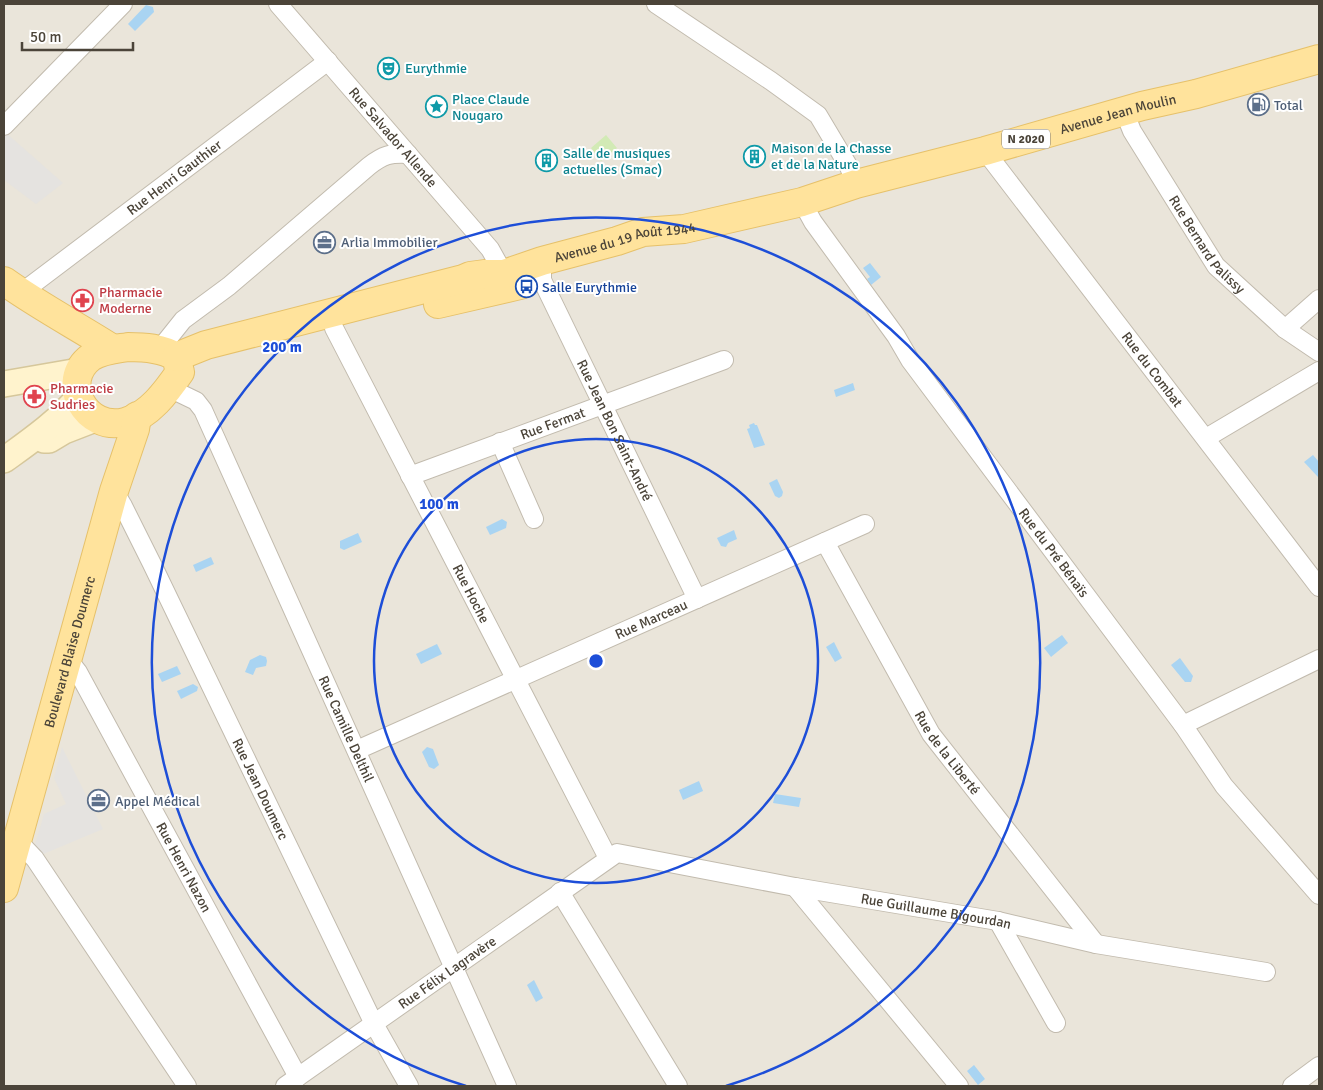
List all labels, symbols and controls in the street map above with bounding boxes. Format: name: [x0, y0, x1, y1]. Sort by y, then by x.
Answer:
scale bar: [22, 20, 134, 52]
text: 50 m: [30, 28, 61, 46]
theatre icon: Eurythmie: [377, 56, 401, 80]
place label: Eurythmie: [405, 60, 467, 77]
street label: Rue Salvador Allende: [345, 84, 441, 190]
street label: Avenue Jean Moulin: [1058, 90, 1178, 138]
place label: Place Claude Nougaro: [452, 91, 530, 124]
fuel station icon: Total: [1246, 93, 1270, 117]
place icon: Place Claude Nougaro: [424, 95, 448, 119]
place label: Total: [1274, 97, 1303, 114]
road number: N 2020: [1002, 130, 1050, 148]
street label: Rue Henri Gauthier: [123, 135, 226, 219]
place label: Maison de la Chasse et de la Nature: [771, 140, 892, 173]
building icon: Maison de la Chasse et de la Nature: [743, 144, 767, 168]
place label: Salle de musiques actuelles (Smac): [563, 145, 670, 178]
building icon: Salle de musiques actuelles (Smac): [535, 149, 559, 173]
street label: Rue Bernard Palissy: [1166, 192, 1249, 297]
street label: Avenue du 19 Août 1944: [552, 218, 698, 266]
office icon: Arlia Immobilier: [313, 230, 337, 254]
place label: Arlia Immobilier: [341, 234, 438, 251]
bus stop icon: Salle Eurythmie: [514, 275, 538, 299]
place label: Salle Eurythmie: [542, 279, 637, 296]
place label: Pharmacie Moderne: [99, 284, 163, 317]
pharmacy icon: Pharmacie Moderne: [71, 288, 95, 312]
street label: Rue du Combat: [1118, 328, 1186, 410]
text: 200 m: [262, 338, 302, 356]
street label: Rue Jean Bon Saint-André: [573, 357, 657, 504]
place label: Pharmacie Sudries: [50, 380, 114, 413]
pharmacy icon: Pharmacie Sudries: [22, 384, 46, 408]
street label: Rue Fermat: [518, 404, 587, 443]
text: 100 m: [419, 495, 459, 513]
street label: Rue du Pré Bénaïs: [1015, 505, 1093, 600]
street label: Rue Hoche: [449, 561, 494, 626]
street label: Boulevard Blaise Doumerc: [40, 574, 99, 730]
street label: Rue Marceau: [612, 596, 690, 643]
centre of rings: [587, 652, 605, 670]
street label: Rue Camille Delthil: [315, 673, 378, 785]
street label: Rue de la Liberté: [911, 708, 984, 798]
street label: Rue Jean Doumerc: [229, 735, 292, 843]
office icon: Appel Médical: [87, 789, 111, 813]
place label: Appel Médical: [115, 793, 200, 810]
street label: Rue Henri Nazon: [153, 819, 215, 915]
street label: Rue Guillaume Bigourdan: [860, 890, 1013, 932]
street label: Rue Félix Lagravère: [395, 932, 499, 1012]

